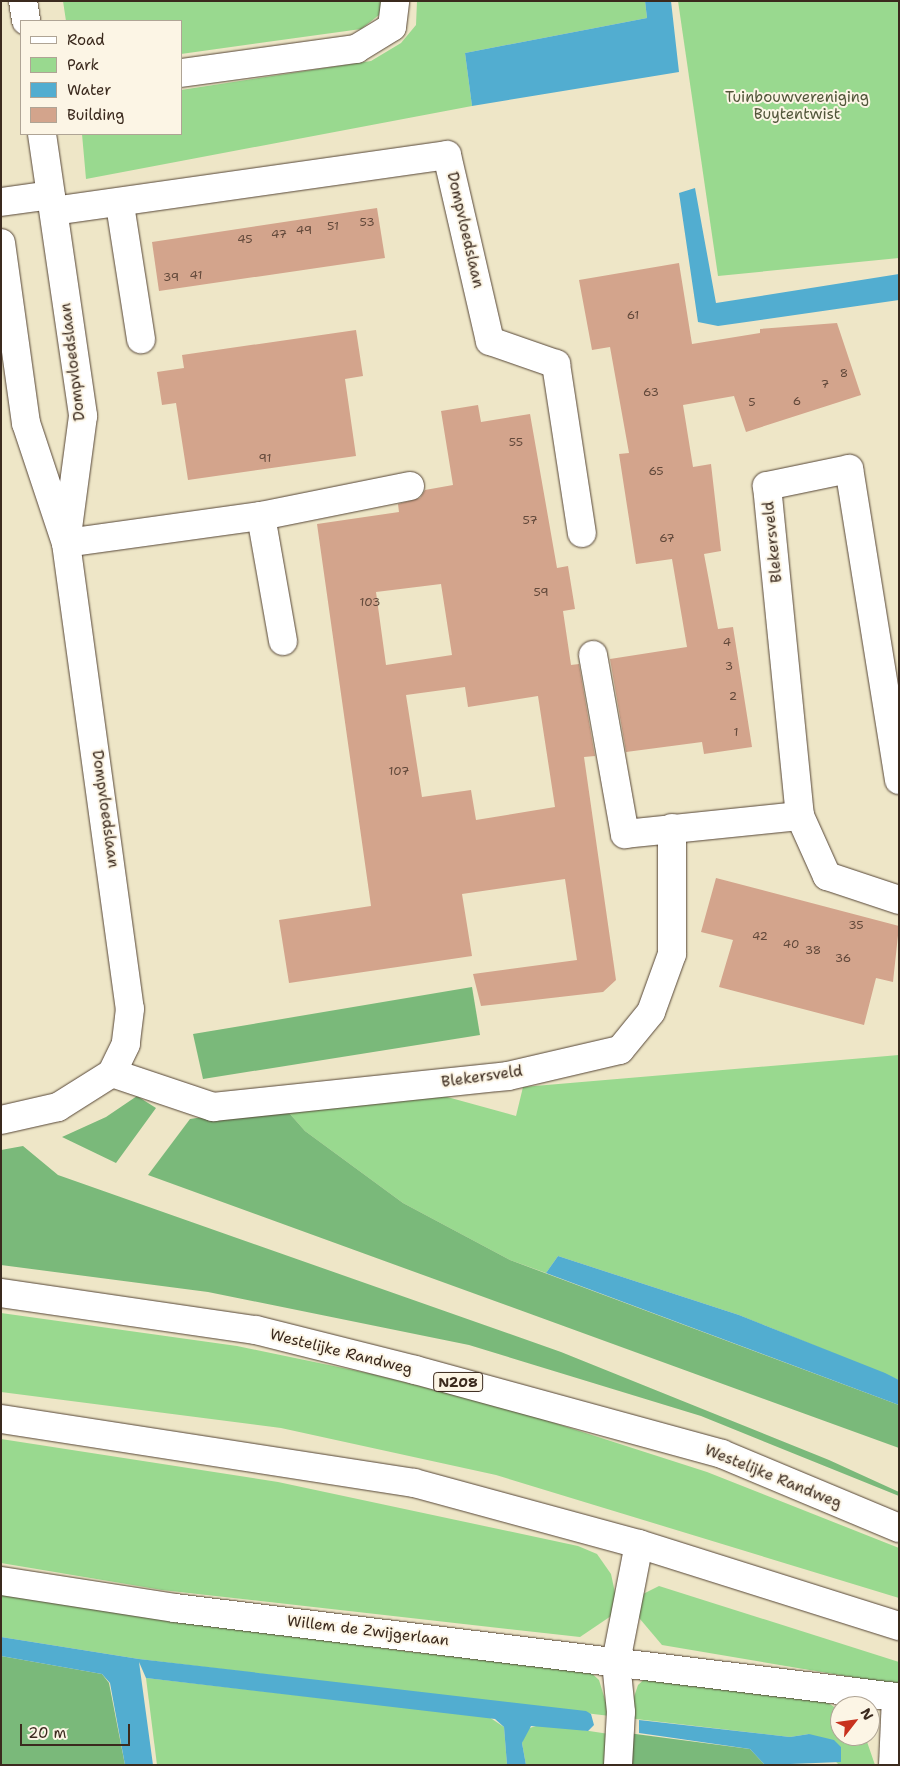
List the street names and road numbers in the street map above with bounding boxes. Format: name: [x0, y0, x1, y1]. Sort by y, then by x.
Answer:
street label: Dompvloedslaan: [443, 170, 487, 290]
street label: Dompvloedslaan: [57, 302, 89, 422]
street label: Blekersveld: [760, 500, 786, 584]
street label: Dompvloedslaan: [88, 749, 122, 869]
street label: Blekersveld: [440, 1062, 524, 1092]
street label: Westelijke Randweg: [268, 1326, 414, 1378]
road number: N208: [433, 1370, 483, 1394]
street label: Westelijke Randweg: [702, 1441, 844, 1513]
street label: Willem de Zwijgerlaan: [286, 1612, 450, 1650]

